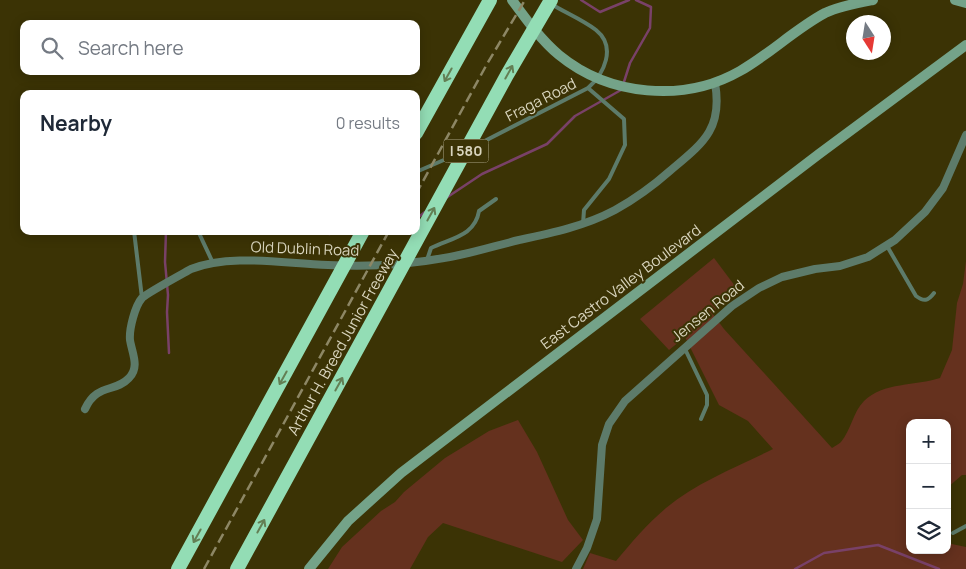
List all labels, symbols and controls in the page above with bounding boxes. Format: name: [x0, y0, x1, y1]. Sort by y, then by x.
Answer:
north arrow: [846, 15, 891, 60]
search box: [20, 20, 420, 75]
icon: search: [38, 34, 66, 62]
text: Search here: [78, 35, 184, 61]
one-way arrow: [504, 64, 514, 79]
one-way arrow: [443, 67, 452, 82]
street label: Fraga Road: [502, 73, 580, 126]
text: Nearby: [40, 109, 112, 137]
text: 0 results: [336, 112, 400, 134]
road number: I 580: [444, 140, 488, 162]
one-way arrow: [426, 207, 436, 222]
street label: East Castro Valley Boulevard: [536, 219, 705, 354]
street label: Old Dublin Road: [250, 236, 360, 261]
street label: Arthur H. Breed Junior Freeway: [282, 245, 403, 439]
street label: Jensen Road: [667, 275, 749, 347]
one-way arrow: [278, 370, 287, 385]
one-way arrow: [334, 377, 344, 391]
map controls: [906, 419, 951, 554]
button: +: [906, 419, 951, 464]
button: −: [906, 464, 951, 509]
button: layers: [906, 509, 951, 554]
one-way arrow: [256, 519, 266, 534]
one-way arrow: [192, 528, 201, 543]

